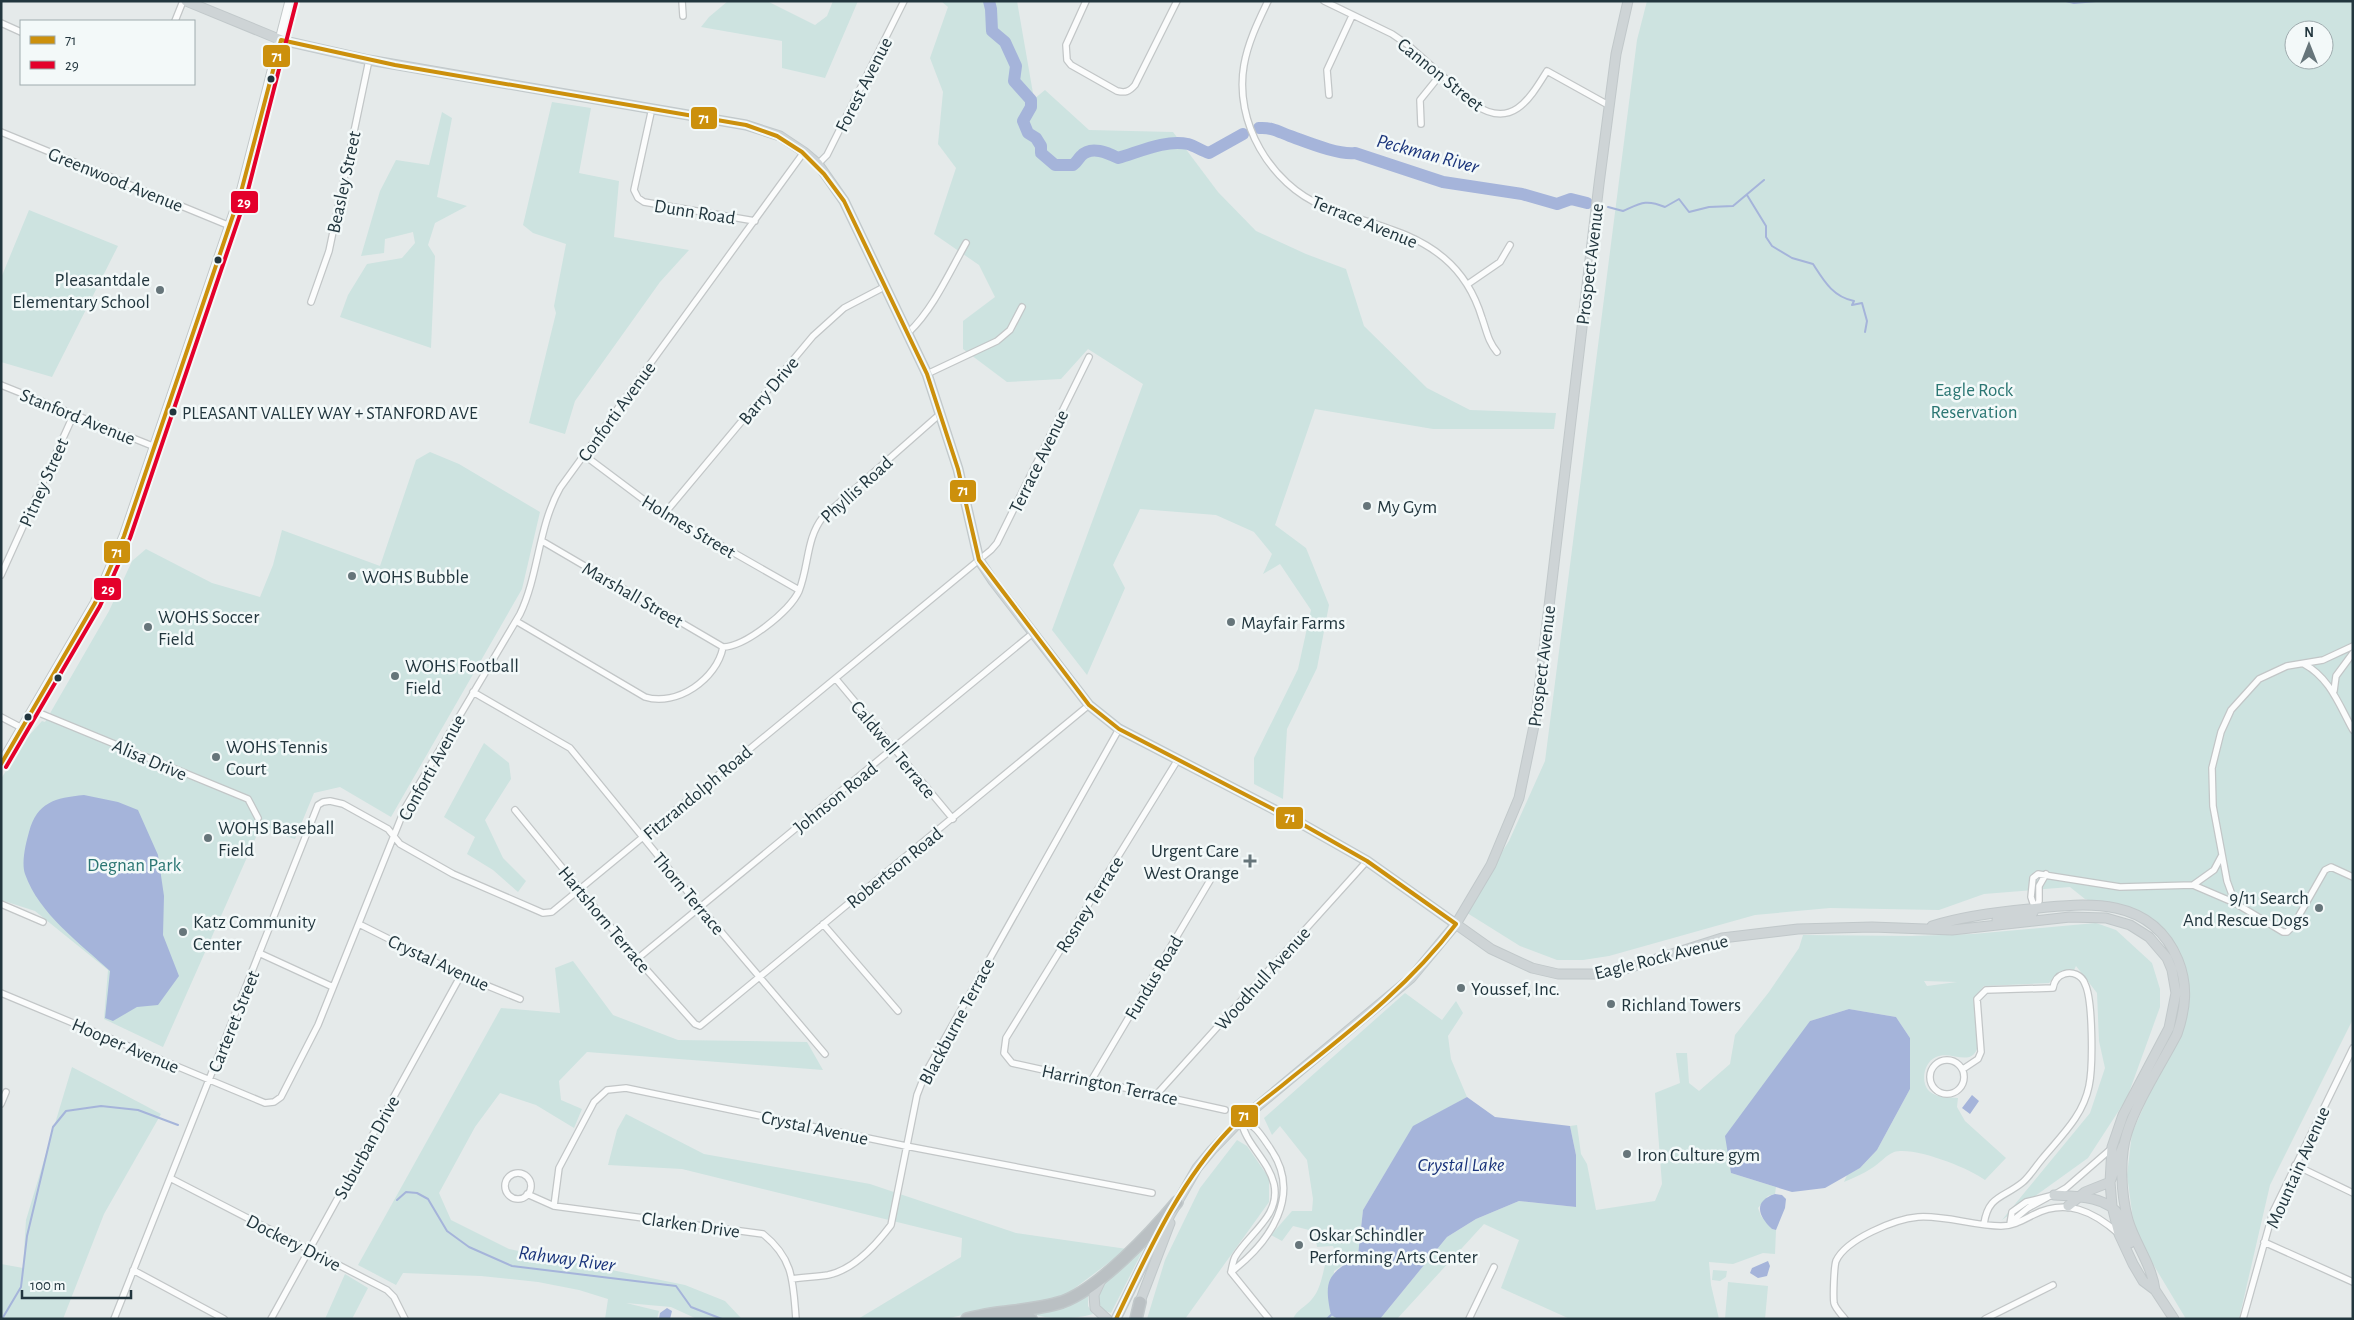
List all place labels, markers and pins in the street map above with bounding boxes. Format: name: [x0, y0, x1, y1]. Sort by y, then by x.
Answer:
unlabelled marker: [266, 74, 276, 84]
unlabelled marker: [213, 255, 223, 265]
place label: Pleasantdale Elementary School: [12, 271, 150, 312]
marker: Pleasantdale Elementary School: [154, 284, 166, 296]
place label: PLEASANT VALLEY WAY + STANFORD AVE: [182, 405, 478, 423]
marker: PLEASANT VALLEY WAY + STANFORD AVE: [168, 407, 178, 417]
place label: My Gym: [1377, 498, 1437, 517]
marker: My Gym: [1361, 500, 1373, 512]
place label: WOHS Bubble: [362, 568, 469, 587]
marker: WOHS Bubble: [346, 570, 358, 582]
place label: WOHS Soccer Field: [158, 608, 259, 649]
place label: Mayfair Farms: [1241, 614, 1345, 633]
marker: Mayfair Farms: [1225, 616, 1237, 628]
marker: WOHS Soccer Field: [142, 621, 154, 633]
place label: WOHS Football Field: [405, 657, 519, 698]
marker: WOHS Football Field: [389, 670, 401, 682]
unlabelled marker: [53, 673, 63, 683]
unlabelled marker: [23, 712, 33, 722]
place label: WOHS Tennis Court: [226, 738, 328, 779]
marker: WOHS Tennis Court: [210, 751, 222, 763]
place label: WOHS Baseball Field: [218, 819, 335, 860]
marker: WOHS Baseball Field: [202, 832, 214, 844]
place label: Urgent Care West Orange: [1143, 842, 1239, 883]
marker: Urgent Care West Orange: [1243, 854, 1257, 868]
place label: 9/11 Search And Rescue Dogs: [2183, 889, 2309, 930]
marker: 9/11 Search And Rescue Dogs: [2313, 902, 2325, 914]
place label: Katz Community Center: [193, 913, 316, 954]
marker: Katz Community Center: [177, 926, 189, 938]
place label: Youssef, Inc.: [1471, 980, 1560, 999]
marker: Youssef, Inc.: [1455, 982, 1467, 994]
place label: Richland Towers: [1621, 996, 1741, 1015]
marker: Richland Towers: [1605, 998, 1617, 1010]
place label: Iron Culture gym: [1637, 1146, 1760, 1165]
marker: Iron Culture gym: [1621, 1148, 1633, 1160]
place label: Oskar Schindler Performing Arts Center: [1309, 1226, 1478, 1267]
marker: Oskar Schindler Performing Arts Center: [1293, 1239, 1305, 1251]

